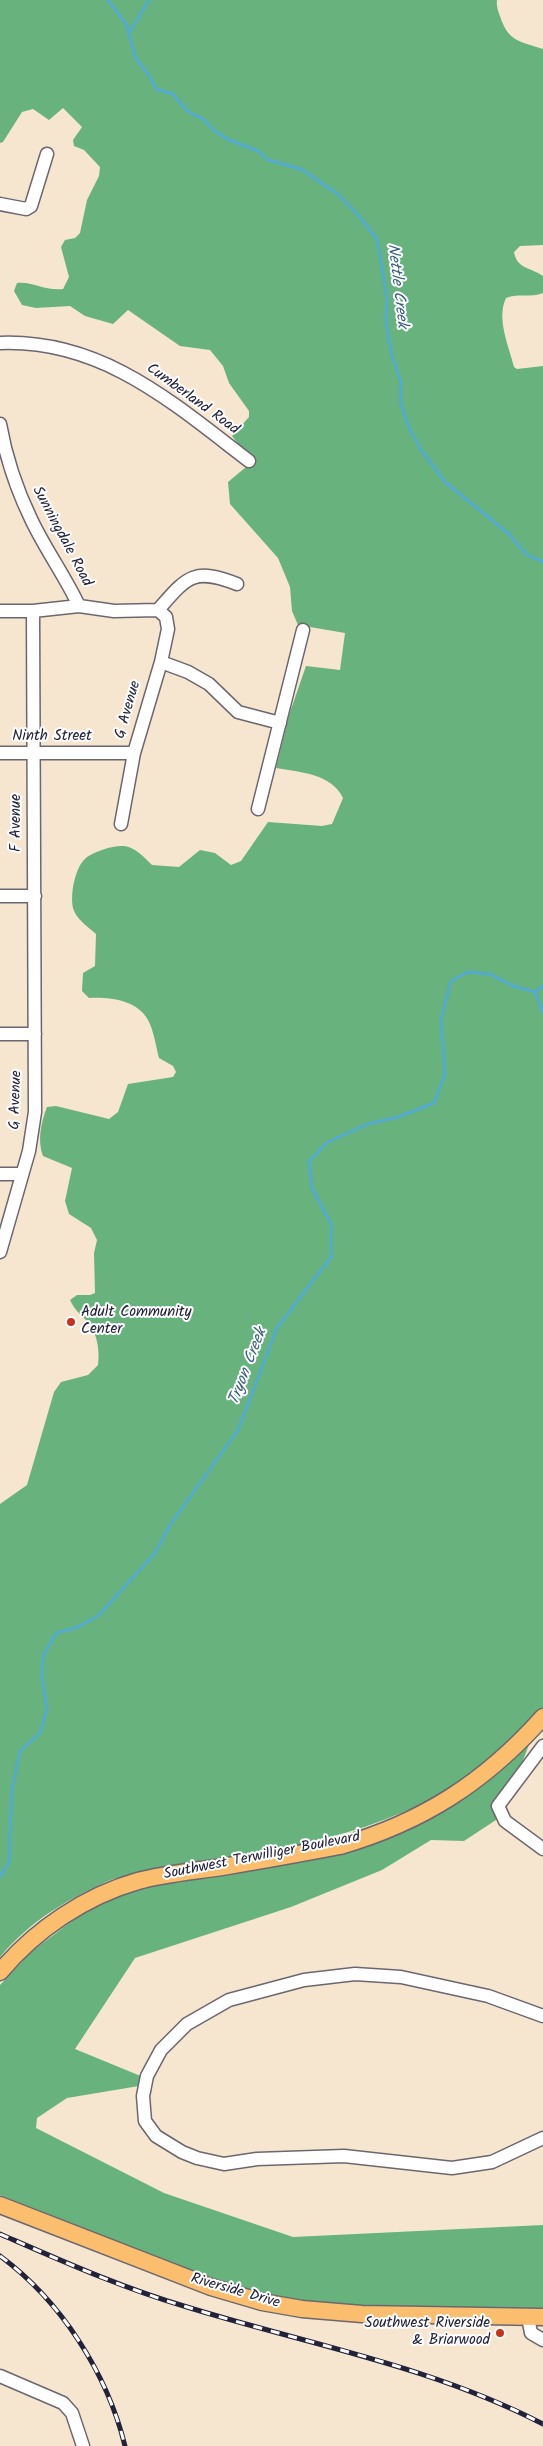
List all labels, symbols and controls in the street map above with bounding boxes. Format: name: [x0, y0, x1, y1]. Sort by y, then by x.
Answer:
water label: Nettle Creek: [381, 243, 411, 329]
street label: Cumberland Road: [142, 360, 242, 440]
street label: Sunningdale Road: [27, 484, 95, 590]
street label: G Avenue: [112, 679, 146, 741]
street label: Ninth Street: [12, 728, 92, 746]
street label: F Avenue: [8, 794, 26, 852]
street label: G Avenue: [7, 1070, 27, 1130]
place label: Adult Community Center: [81, 1304, 192, 1339]
marker: Adult Community Center: [65, 1316, 77, 1328]
water label: Tryon Creek: [226, 1326, 272, 1408]
street label: Southwest Terwilliger Boulevard: [162, 1829, 362, 1885]
street label: Riverside Drive: [188, 2271, 282, 2313]
place label: Southwest Riverside & Briarwood: [365, 2315, 490, 2350]
marker: Southwest Riverside & Briarwood: [494, 2327, 506, 2339]

